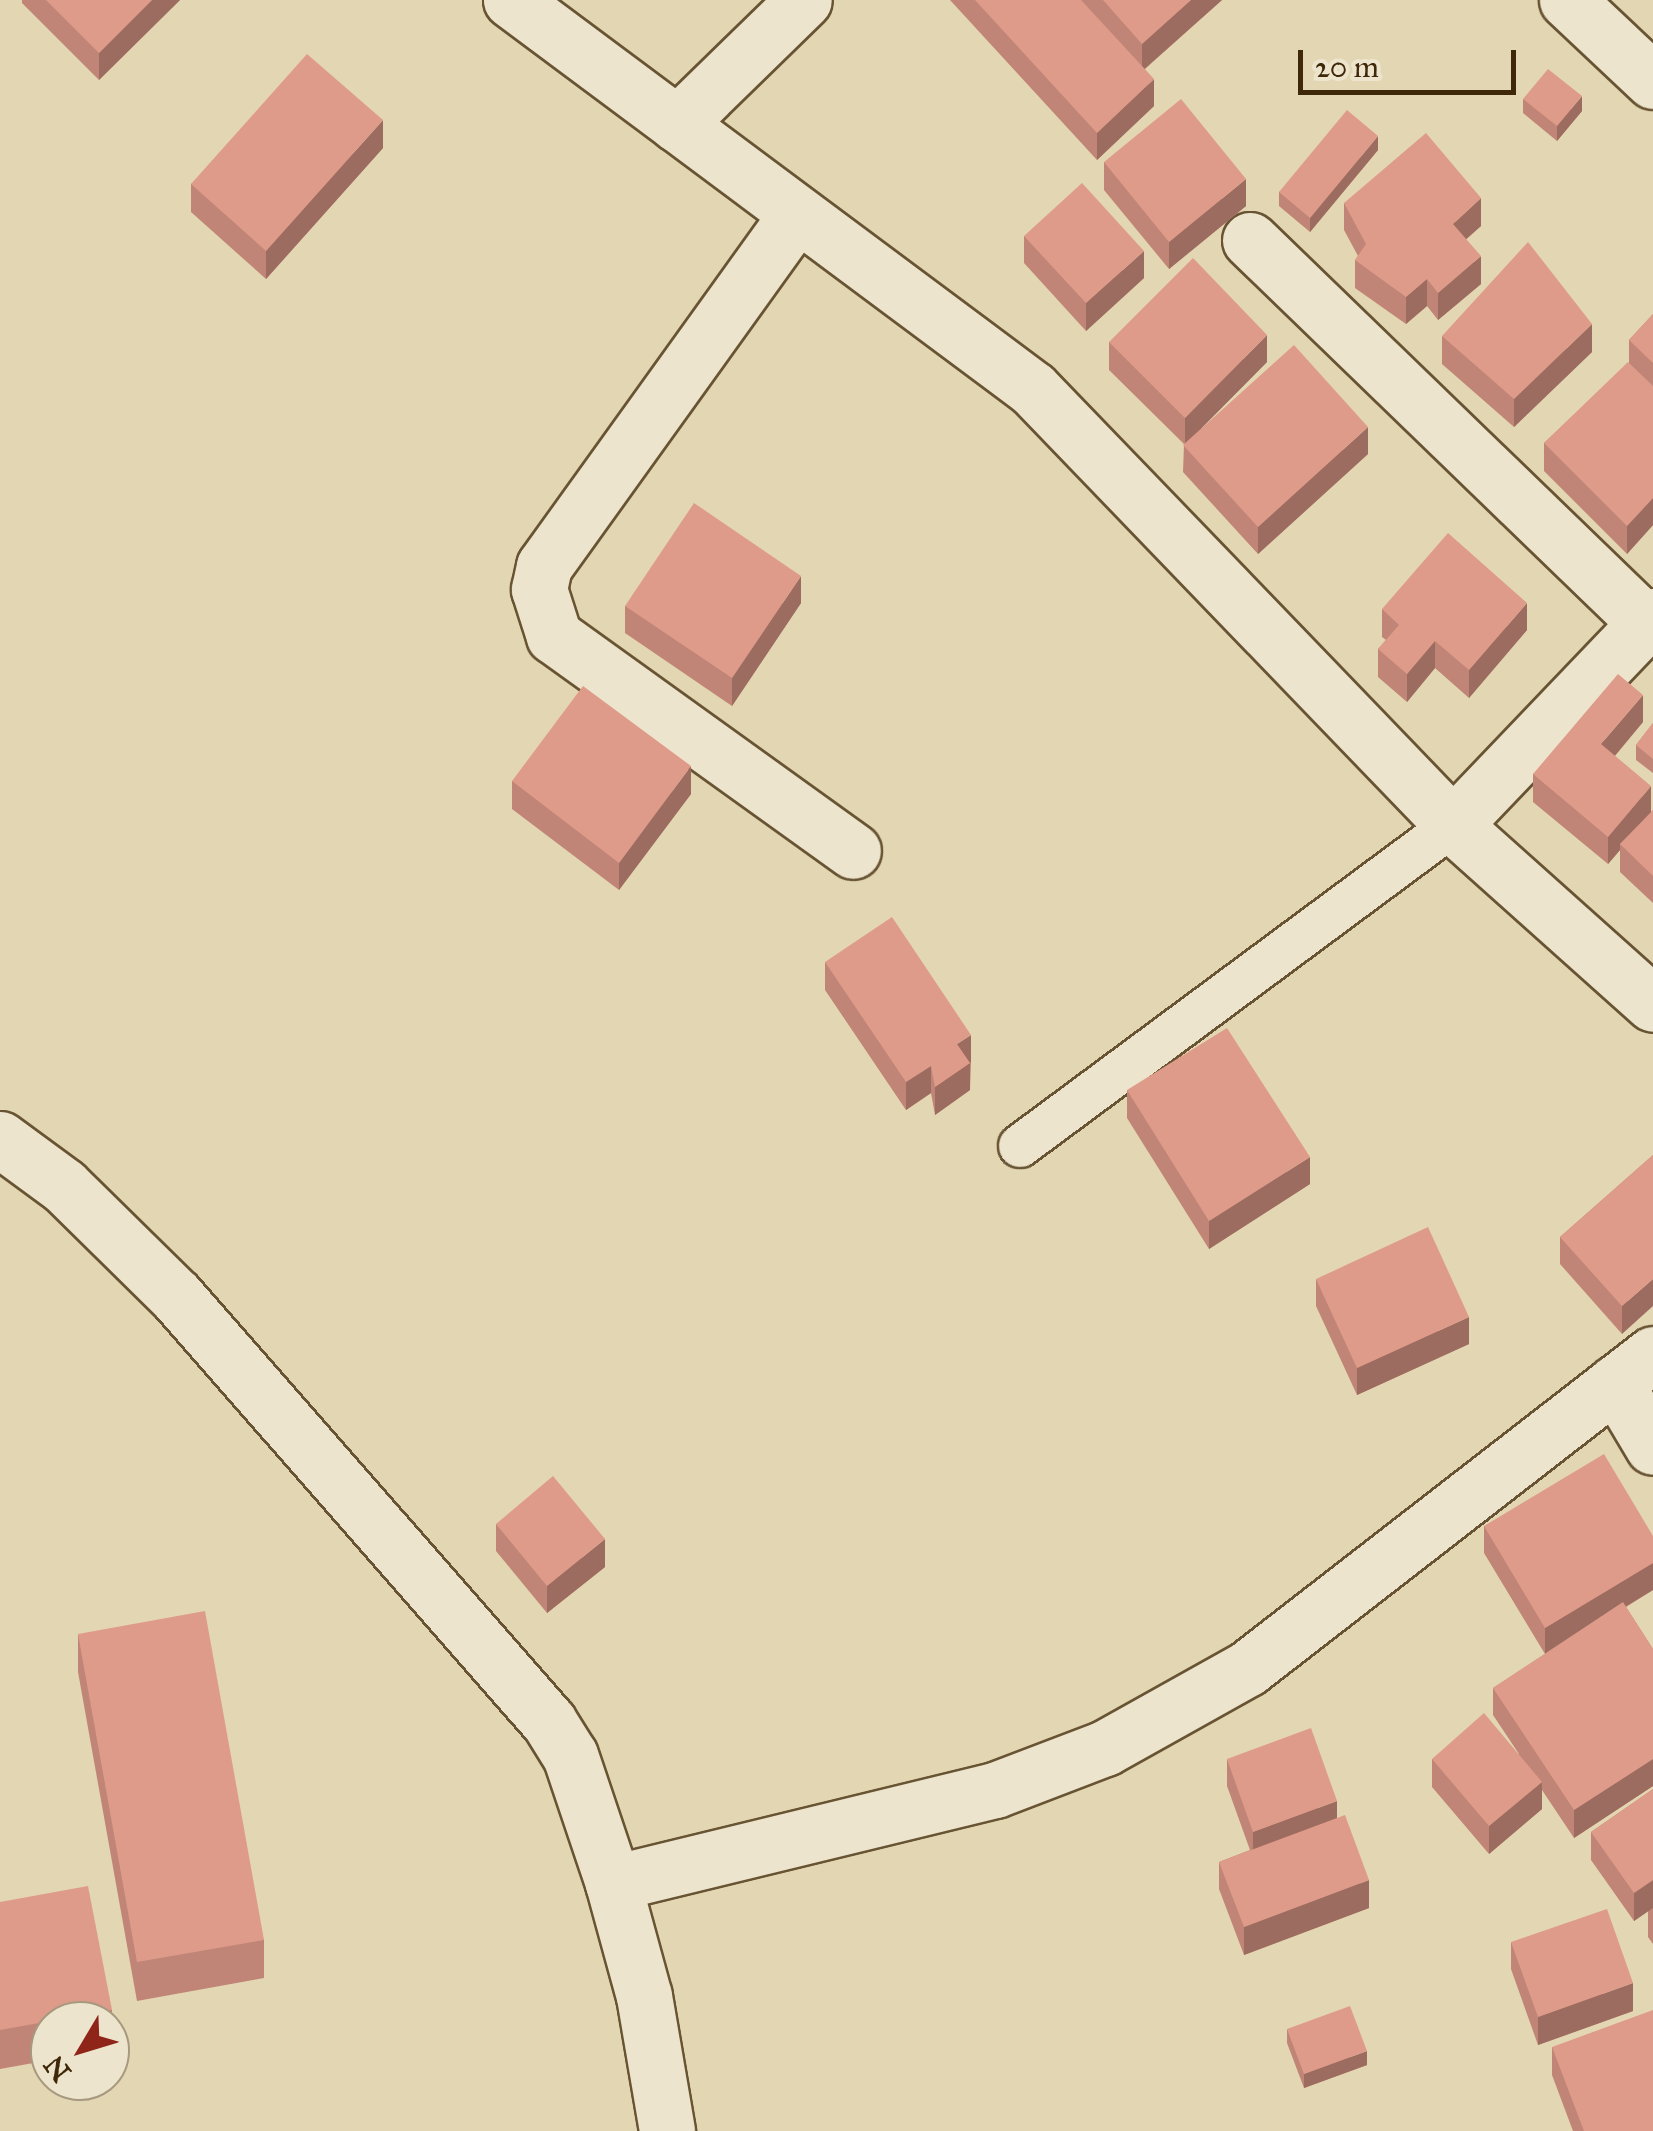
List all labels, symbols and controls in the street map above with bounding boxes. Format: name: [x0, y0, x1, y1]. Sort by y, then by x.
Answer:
scale bar: [1303, 30, 1520, 92]
text: 20 m: [1315, 49, 1379, 85]
north arrow: [30, 2001, 130, 2101]
text: N: [36, 2048, 79, 2089]

